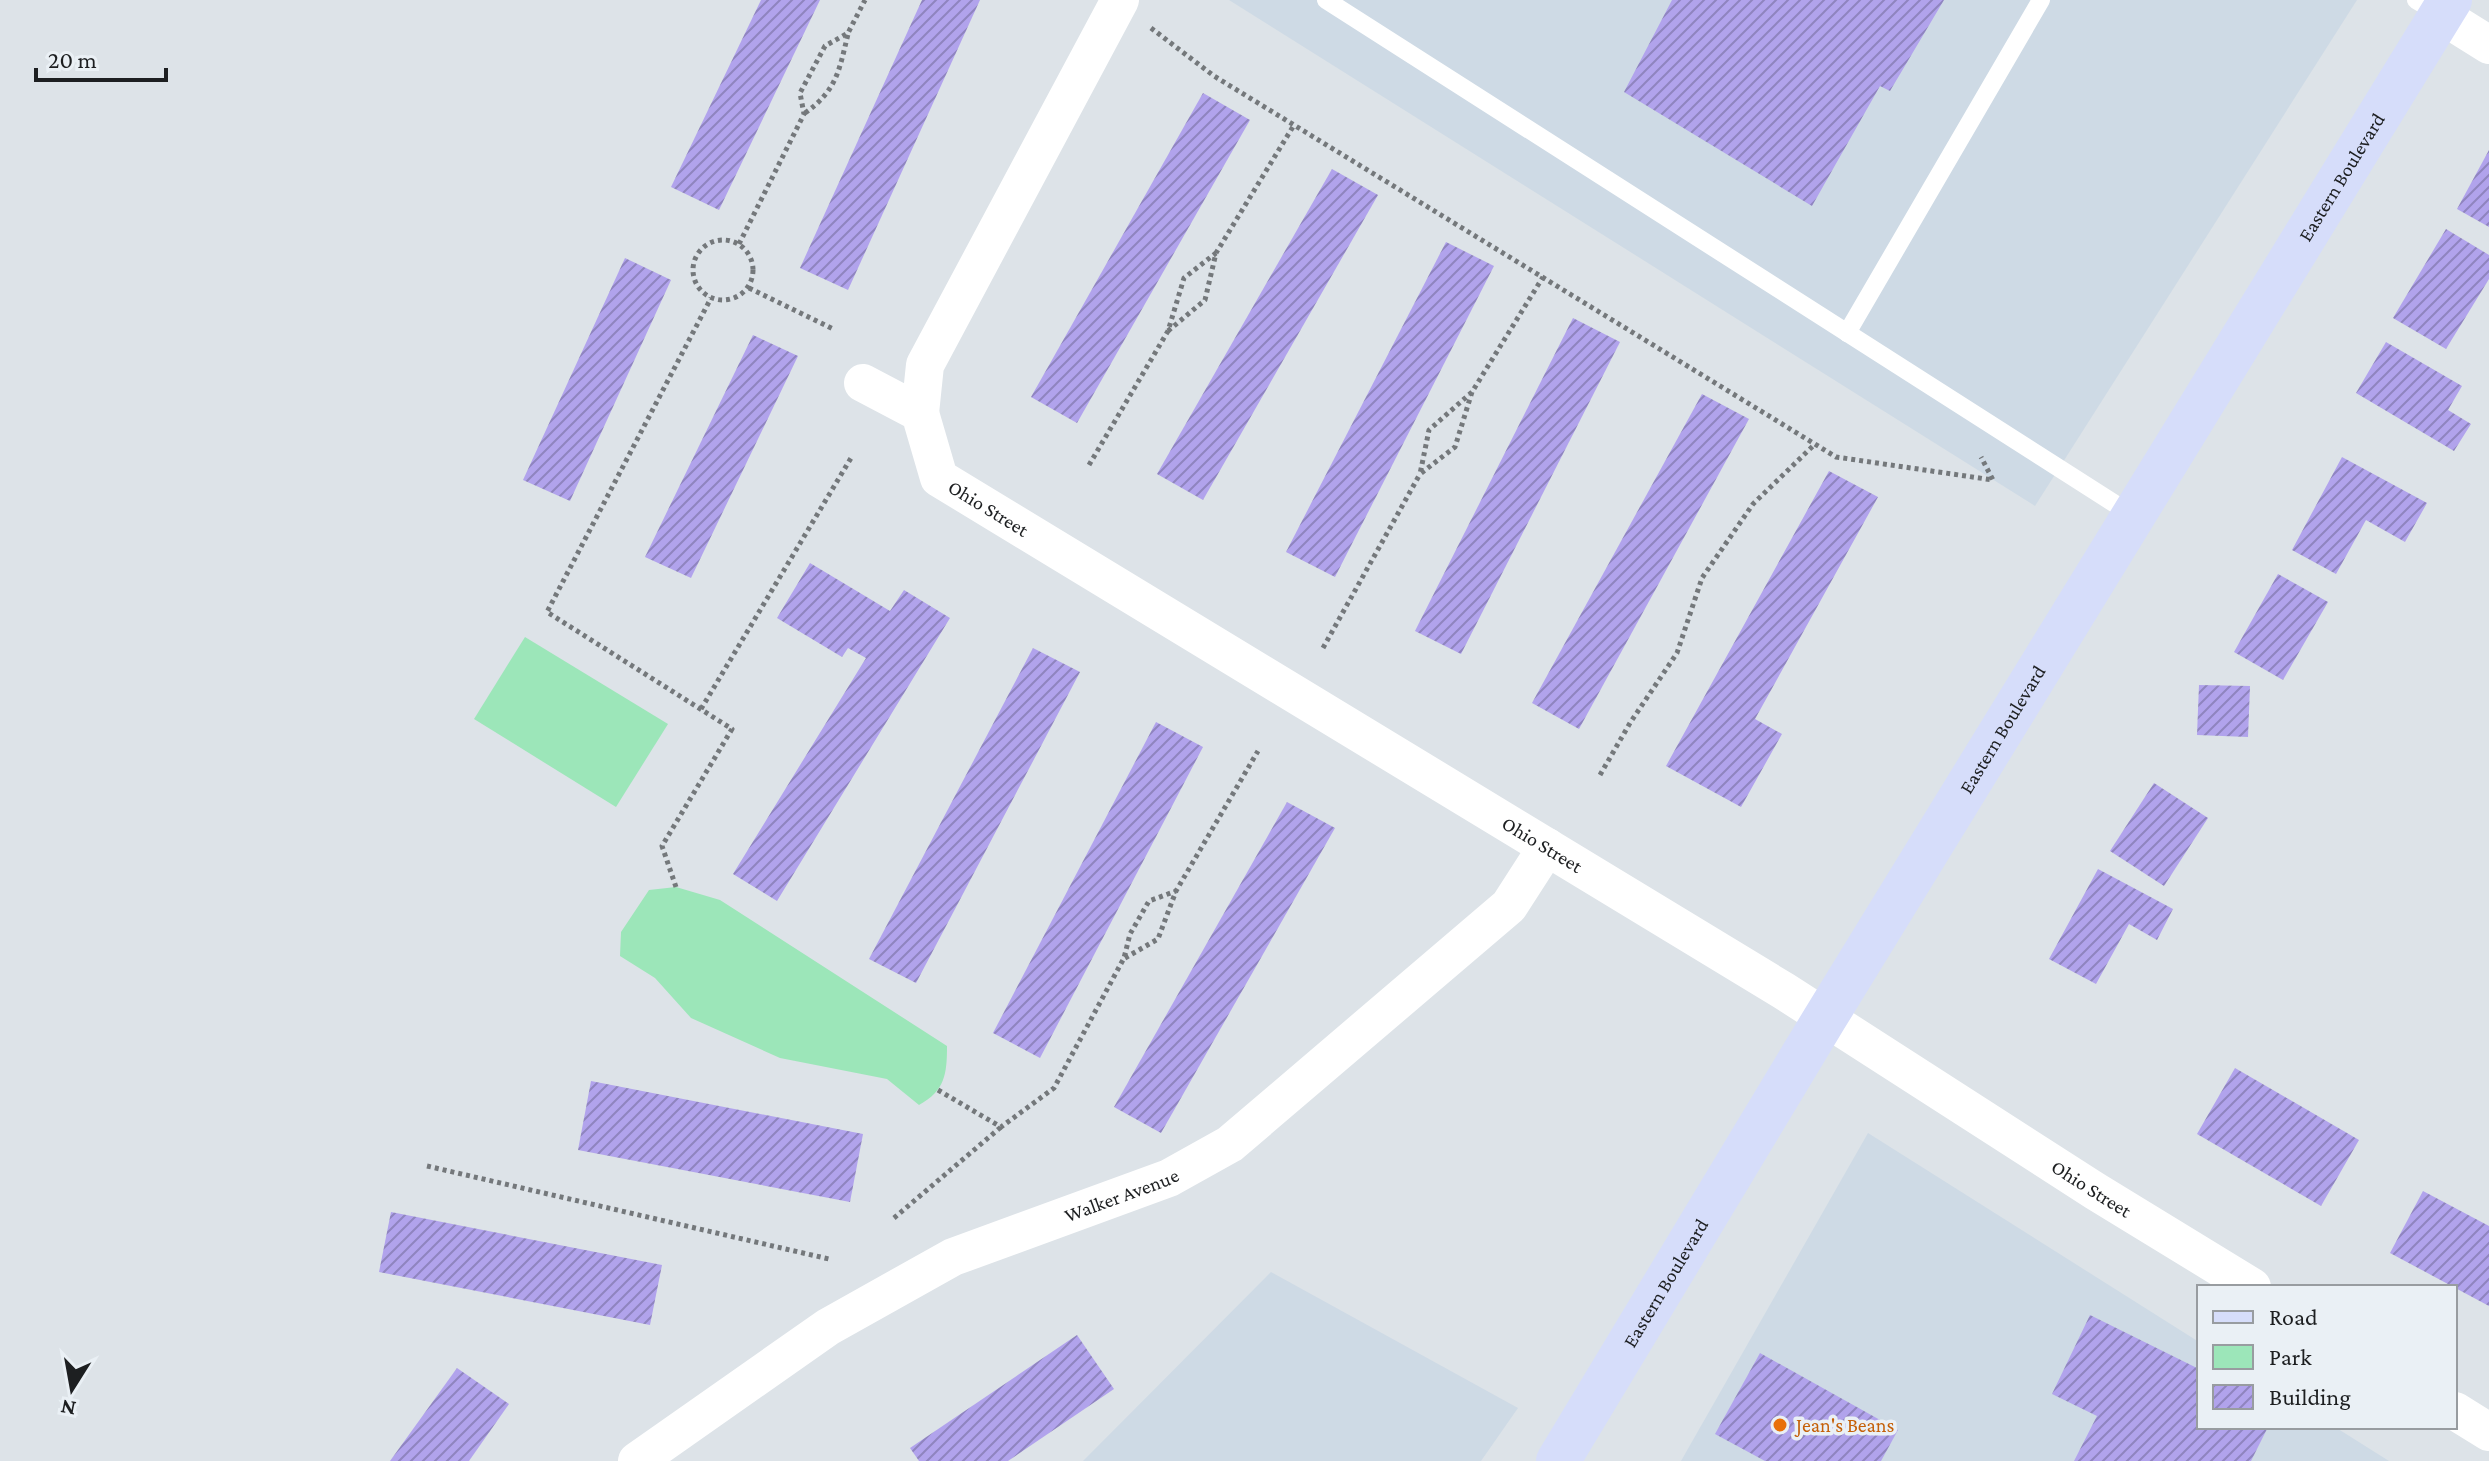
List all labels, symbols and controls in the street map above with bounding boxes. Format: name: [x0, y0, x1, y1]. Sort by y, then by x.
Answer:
scale bar: [36, 32, 166, 82]
text: 20 m: [48, 46, 97, 73]
street label: Eastern Boulevard: [2294, 109, 2389, 245]
street label: Ohio Street: [944, 475, 1033, 541]
street label: Eastern Boulevard: [1955, 661, 2050, 797]
street label: Ohio Street: [1498, 812, 1587, 877]
street label: Ohio Street: [2048, 1155, 2136, 1222]
street label: Walker Avenue: [1061, 1164, 1183, 1226]
street label: Eastern Boulevard: [1618, 1214, 1713, 1351]
legend: [2197, 1285, 2457, 1429]
text: Road: [2269, 1303, 2318, 1330]
text: Park: [2269, 1343, 2312, 1370]
north arrow: [32, 1349, 112, 1429]
text: Building: [2269, 1383, 2351, 1410]
text: N: [59, 1394, 78, 1422]
place label: Jean's Beans: [1794, 1414, 1895, 1437]
marker: Jean's Beans: [1771, 1416, 1789, 1434]

